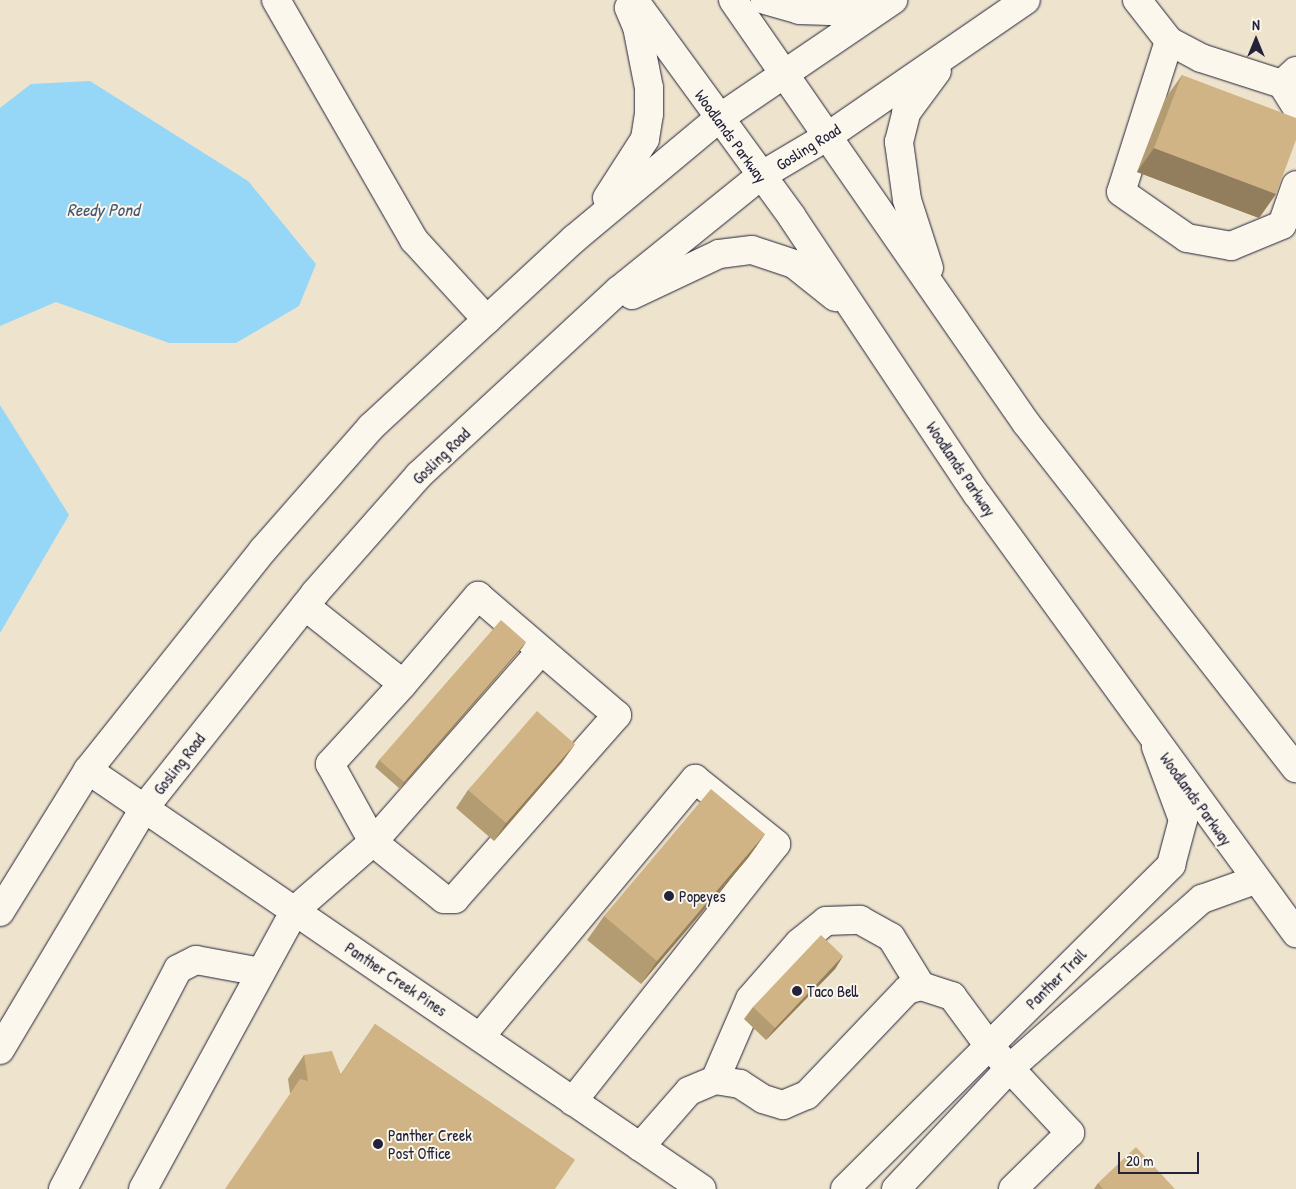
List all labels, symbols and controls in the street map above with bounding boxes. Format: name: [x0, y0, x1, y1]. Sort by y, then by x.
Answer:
north arrow: [1231, 15, 1281, 65]
text: N: [1252, 15, 1260, 34]
street label: Woodlands Parkway: [691, 86, 771, 186]
street label: Gosling Road: [772, 120, 844, 174]
water label: Reedy Pond: [67, 199, 139, 221]
street label: Woodlands Parkway: [922, 418, 1000, 520]
street label: Gosling Road: [408, 424, 474, 488]
street label: Gosling Road: [149, 730, 209, 798]
street label: Woodlands Parkway: [1156, 749, 1236, 849]
place label: Popeyes: [679, 886, 726, 906]
marker: Popeyes: [663, 890, 675, 902]
street label: Panther Creek Pines: [341, 938, 451, 1020]
street label: Panther Trail: [1022, 945, 1090, 1013]
place label: Taco Bell: [807, 981, 858, 1001]
marker: Taco Bell: [791, 985, 803, 997]
place label: Panther Creek Post Office: [388, 1125, 472, 1163]
marker: Panther Creek Post Office: [372, 1138, 384, 1150]
scale bar: [1121, 1142, 1202, 1174]
text: 20 m: [1126, 1150, 1153, 1171]

